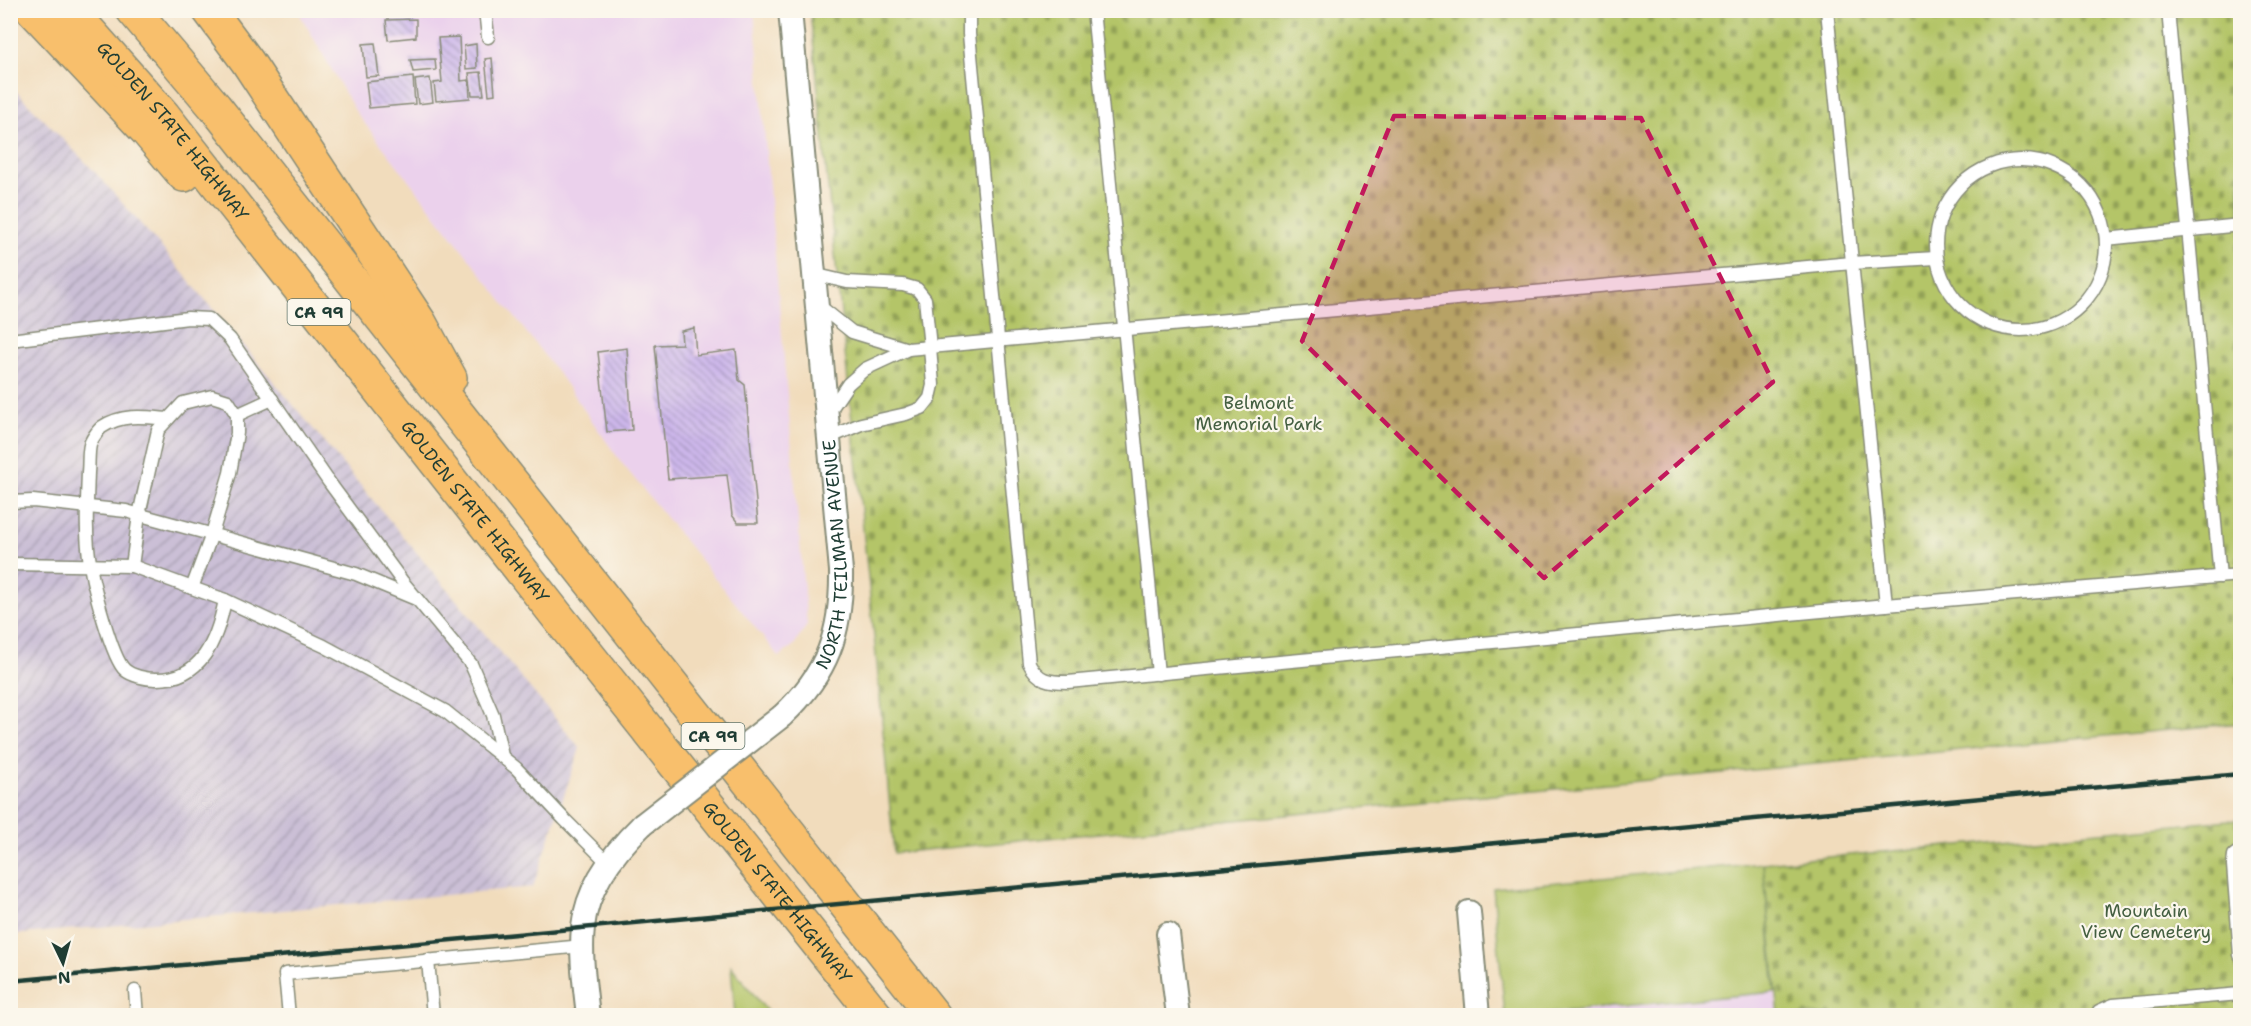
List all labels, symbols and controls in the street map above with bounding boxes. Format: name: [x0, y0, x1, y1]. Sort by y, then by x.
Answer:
street label: GOLDEN STATE HIGHWAY: [91, 36, 254, 226]
road number: CA 99: [288, 299, 350, 325]
park label: Belmont Memorial Park: [1195, 391, 1323, 436]
street label: GOLDEN STATE HIGHWAY: [396, 415, 555, 608]
street label: NORTH TEILMAN AVENUE: [810, 439, 853, 673]
road number: CA 99: [682, 723, 744, 749]
street label: GOLDEN STATE HIGHWAY: [697, 796, 857, 988]
park label: Mountain View Cemetery: [2081, 899, 2211, 944]
north arrow: [33, 933, 93, 993]
text: N: [57, 966, 71, 988]

